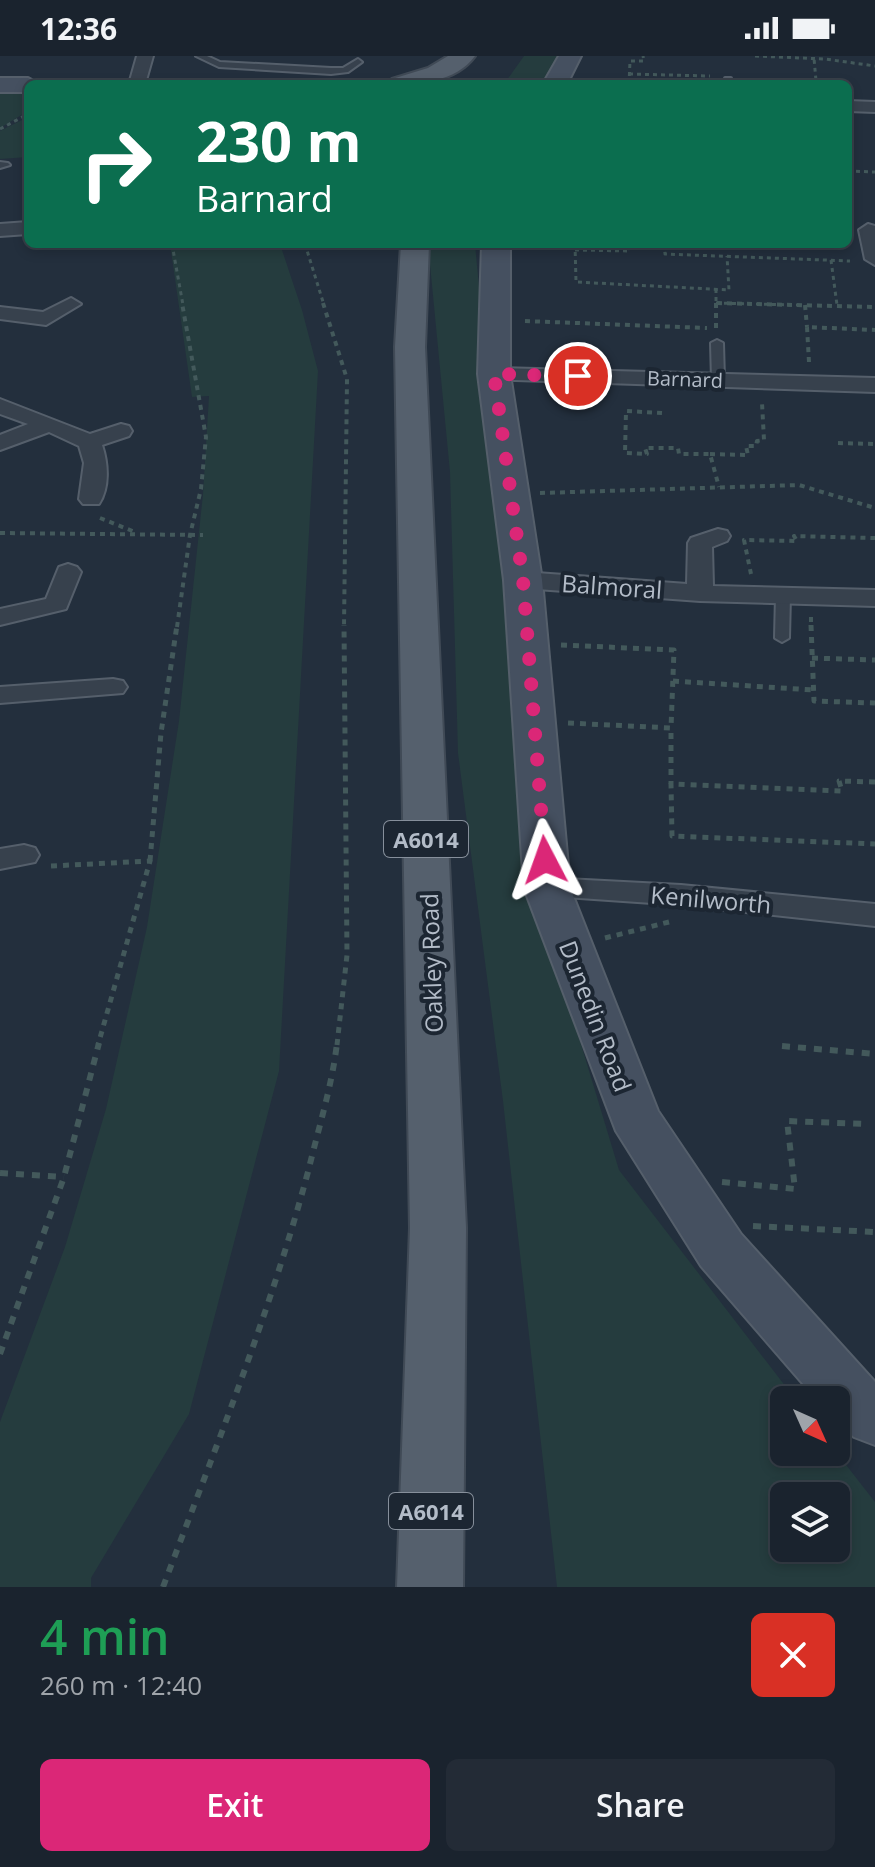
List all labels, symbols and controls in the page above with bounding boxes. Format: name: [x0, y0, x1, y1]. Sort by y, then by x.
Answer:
text: 12:36: [40, 8, 117, 49]
text: 230 m: [196, 102, 362, 178]
icon: right: [64, 112, 168, 216]
text: Barnard: [196, 174, 333, 223]
pin: [544, 342, 612, 410]
icon: arrive: [556, 354, 600, 398]
street label: Barnard: [647, 364, 723, 394]
street label: Balmoral: [561, 566, 663, 606]
position arrow: [503, 818, 587, 902]
road number: A6014: [384, 821, 468, 857]
street label: Kenilworth: [649, 877, 773, 921]
street label: Oakley Road: [412, 893, 450, 1033]
street label: Dunedin Road: [552, 936, 640, 1096]
north arrow: [770, 1386, 850, 1466]
map controls: [770, 1386, 850, 1562]
button: layers: [770, 1482, 850, 1562]
road number: A6014: [389, 1493, 473, 1529]
text: 4 min: [40, 1604, 170, 1669]
button: close: [751, 1613, 835, 1697]
text: 260 m · 12:40: [40, 1667, 202, 1703]
button: Exit: [40, 1759, 430, 1851]
button: Share: [446, 1759, 835, 1851]

